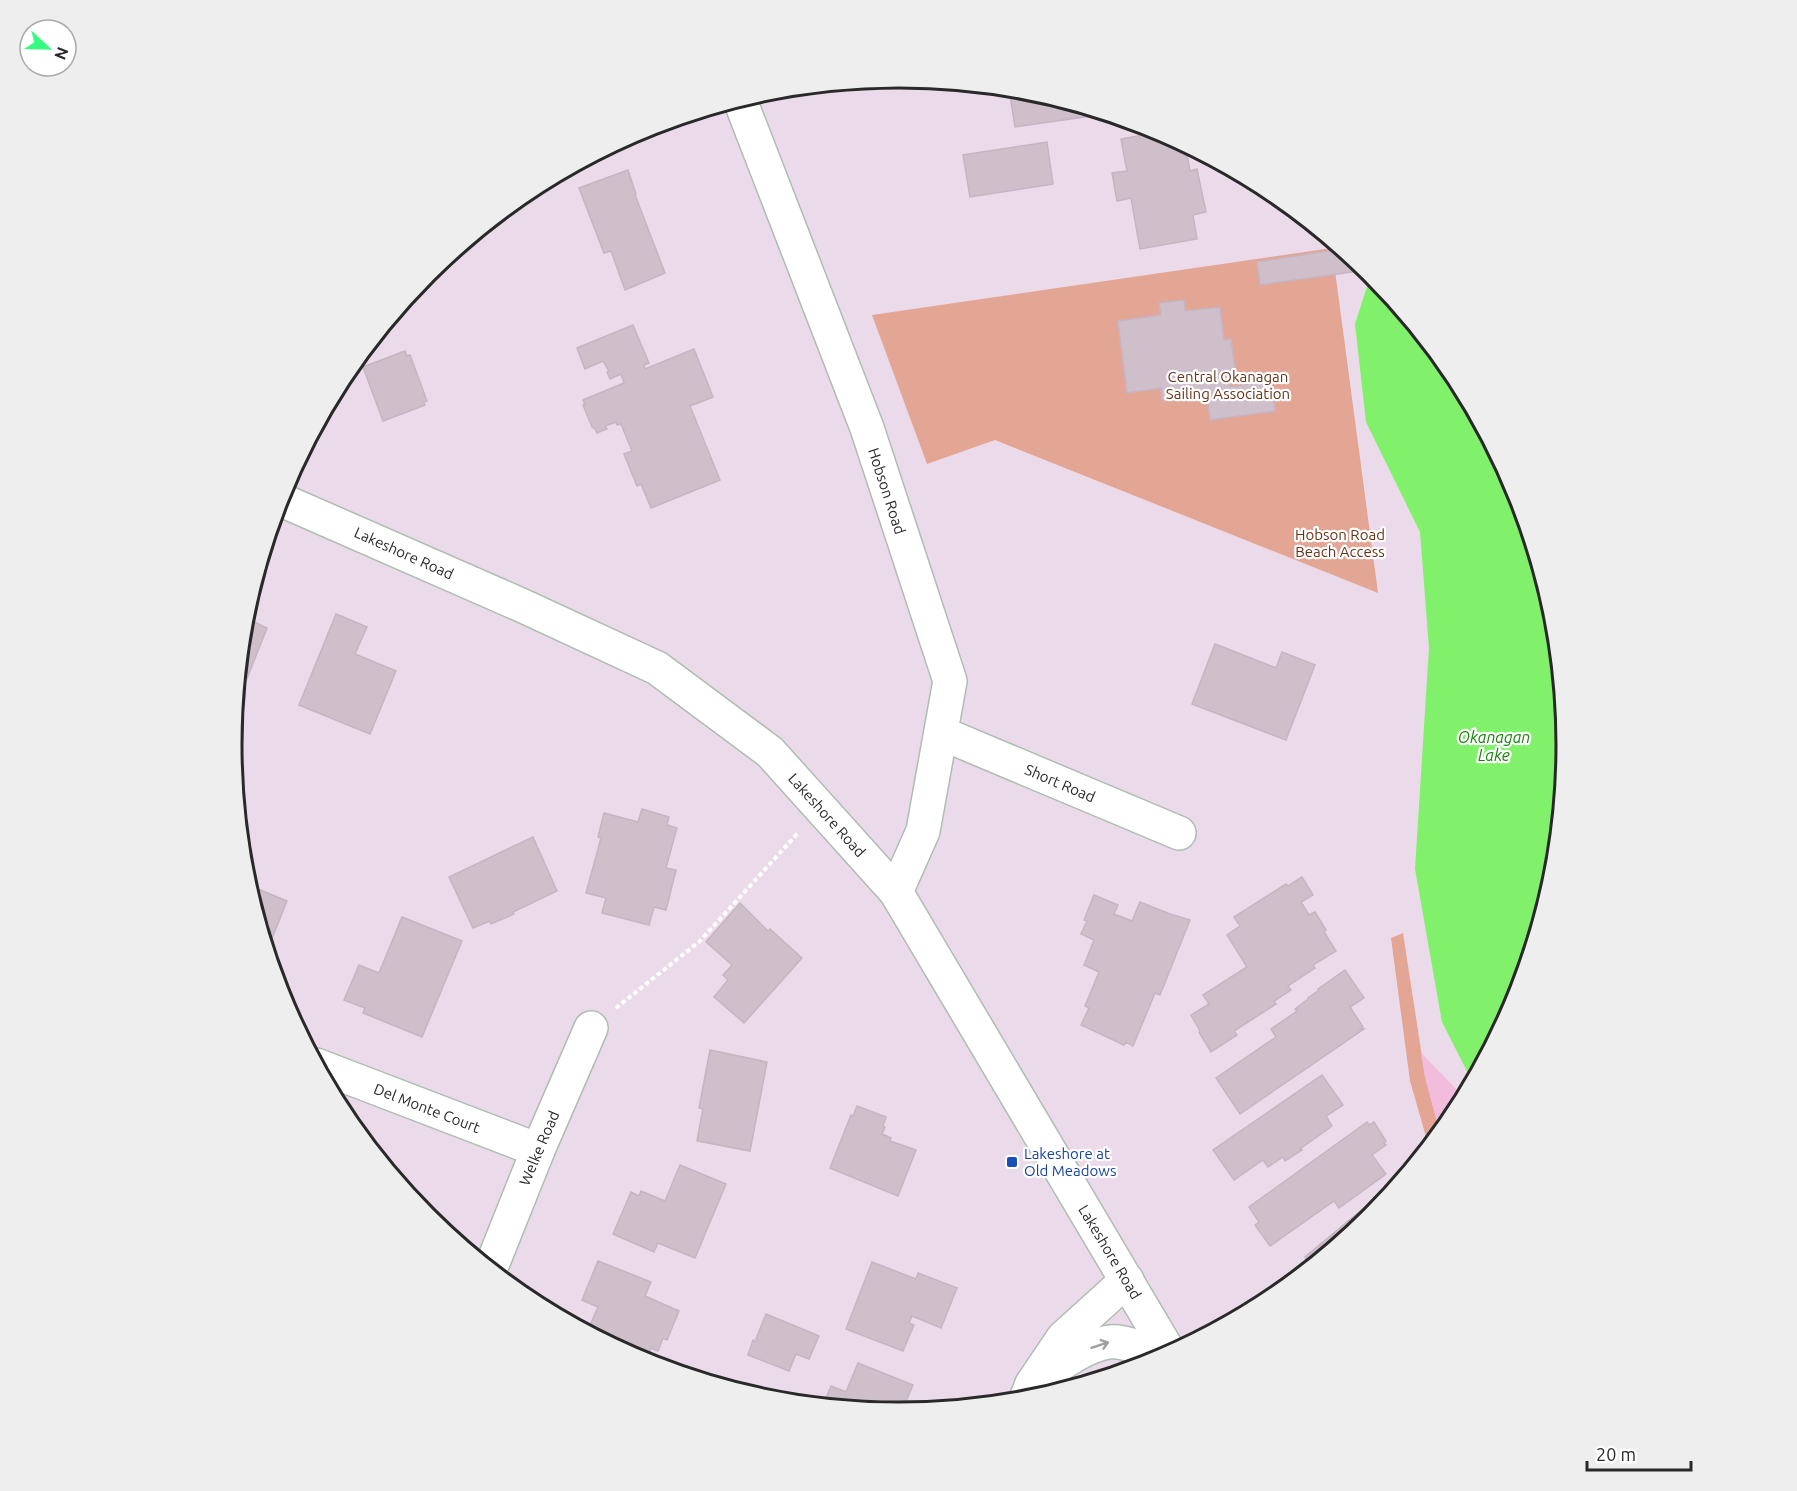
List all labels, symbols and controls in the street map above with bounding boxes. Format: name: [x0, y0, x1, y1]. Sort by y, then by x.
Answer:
north arrow: [18, 18, 78, 78]
text: N: [51, 45, 72, 63]
park label: Central Okanagan Sailing Association: [1166, 368, 1290, 402]
street label: Hobson Road: [865, 446, 909, 536]
street label: Lakeshore Road: [352, 524, 456, 582]
park label: Hobson Road Beach Access: [1295, 526, 1385, 560]
water label: Okanagan Lake: [1458, 728, 1530, 764]
street label: Short Road: [1022, 761, 1098, 805]
street label: Lakeshore Road: [785, 770, 869, 860]
street label: Del Monte Court: [372, 1080, 483, 1136]
street label: Welke Road: [516, 1108, 562, 1188]
place label: Lakeshore at Old Meadows: [1024, 1145, 1117, 1179]
marker: Lakeshore at Old Meadows: [1005, 1155, 1019, 1169]
street label: Lakeshore Road: [1075, 1202, 1145, 1302]
one-way arrow: [1090, 1339, 1109, 1350]
scale bar: [1587, 1434, 1690, 1472]
text: 20 m: [1596, 1444, 1636, 1464]

